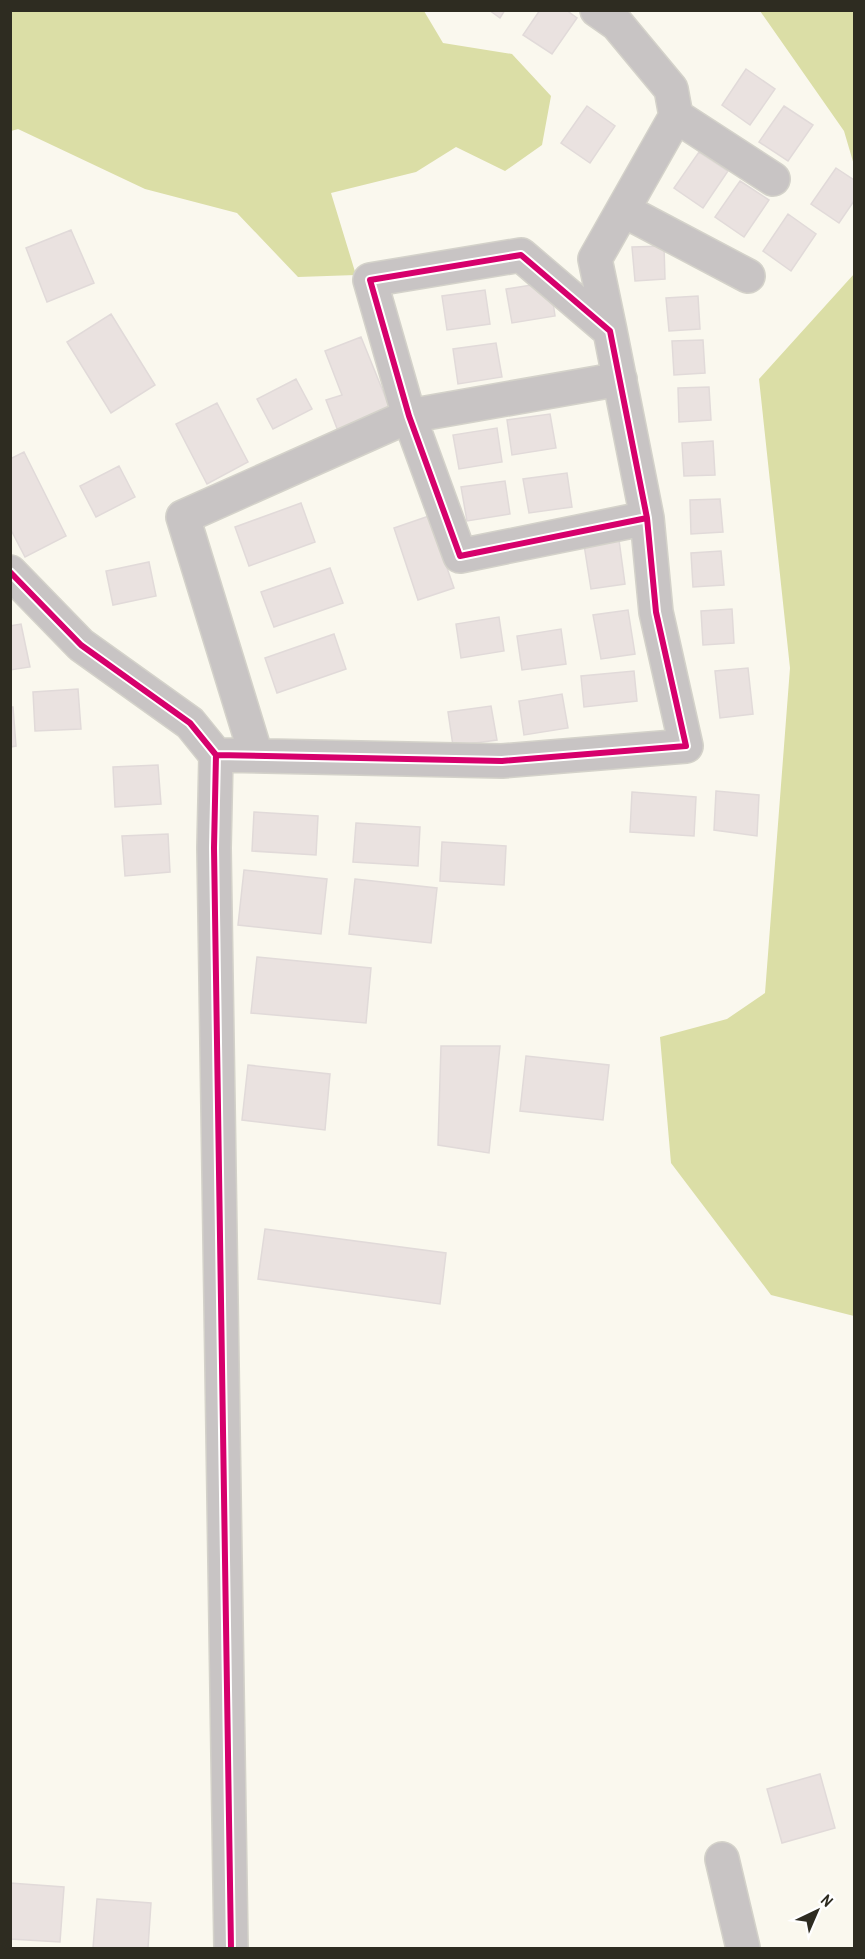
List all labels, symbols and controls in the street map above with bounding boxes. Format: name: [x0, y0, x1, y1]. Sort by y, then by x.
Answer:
north arrow: [787, 1881, 847, 1941]
text: N: [816, 1889, 838, 1911]

